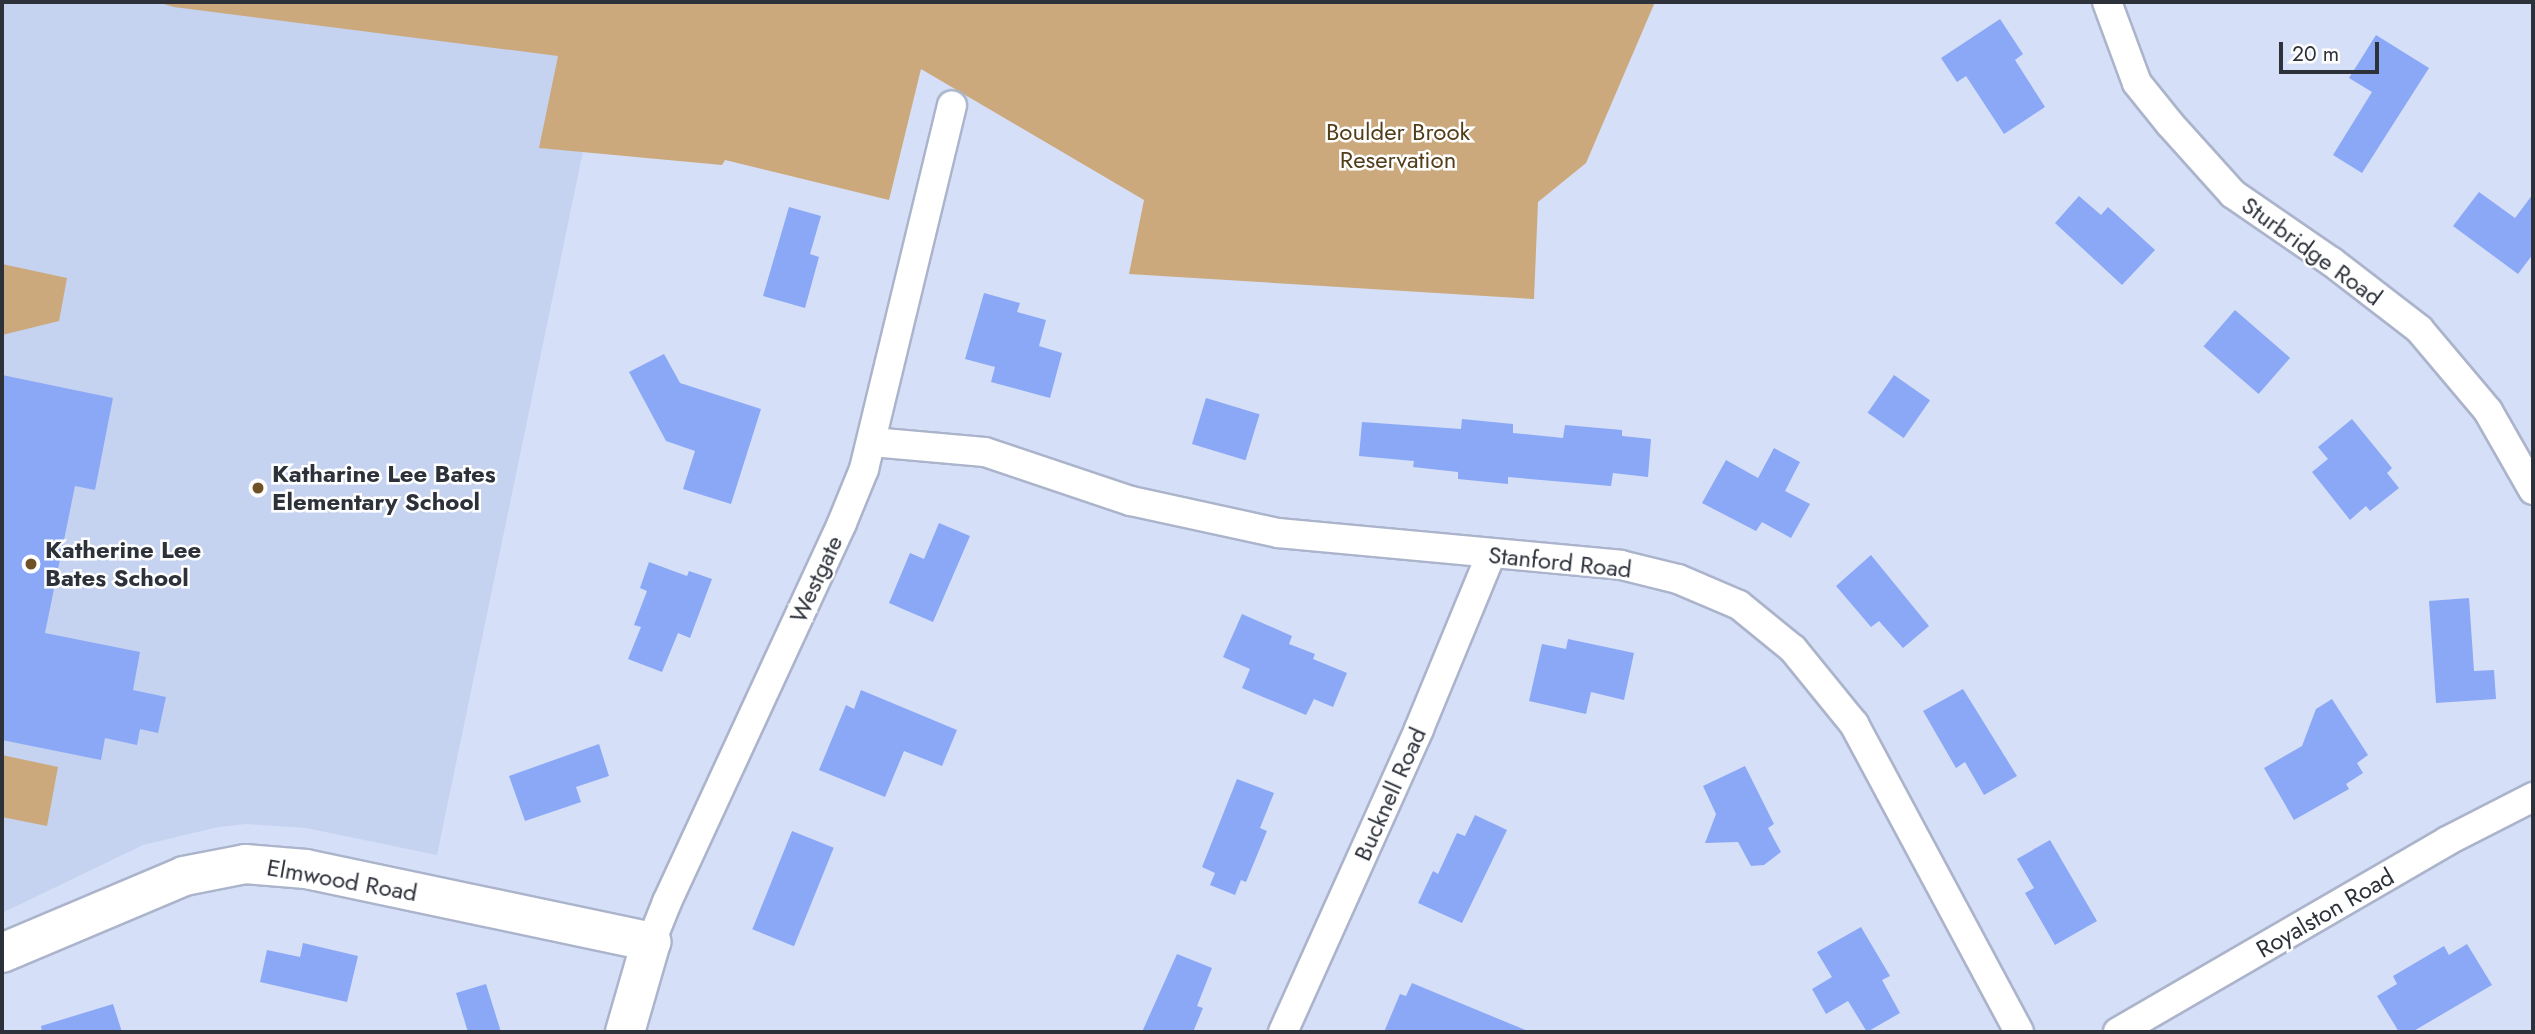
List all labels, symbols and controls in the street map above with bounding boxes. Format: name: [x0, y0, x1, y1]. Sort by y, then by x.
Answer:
scale bar: [2283, 28, 2383, 72]
text: 20 m: [2292, 39, 2339, 69]
park label: Boulder Brook Reservation: [1326, 118, 1470, 174]
street label: Sturbridge Road: [2236, 190, 2388, 312]
place label: Katharine Lee Bates Elementary School: [272, 460, 496, 516]
marker: Katharine Lee Bates Elementary School: [250, 480, 266, 496]
street label: Westgate: [783, 531, 849, 627]
place label: Katherine Lee Bates School: [45, 536, 201, 592]
street label: Stanford Road: [1487, 540, 1633, 584]
marker: Katherine Lee Bates School: [23, 556, 39, 572]
street label: Bucknell Road: [1348, 723, 1432, 865]
street label: Elmwood Road: [265, 853, 419, 907]
street label: Royalston Road: [2251, 862, 2399, 964]

